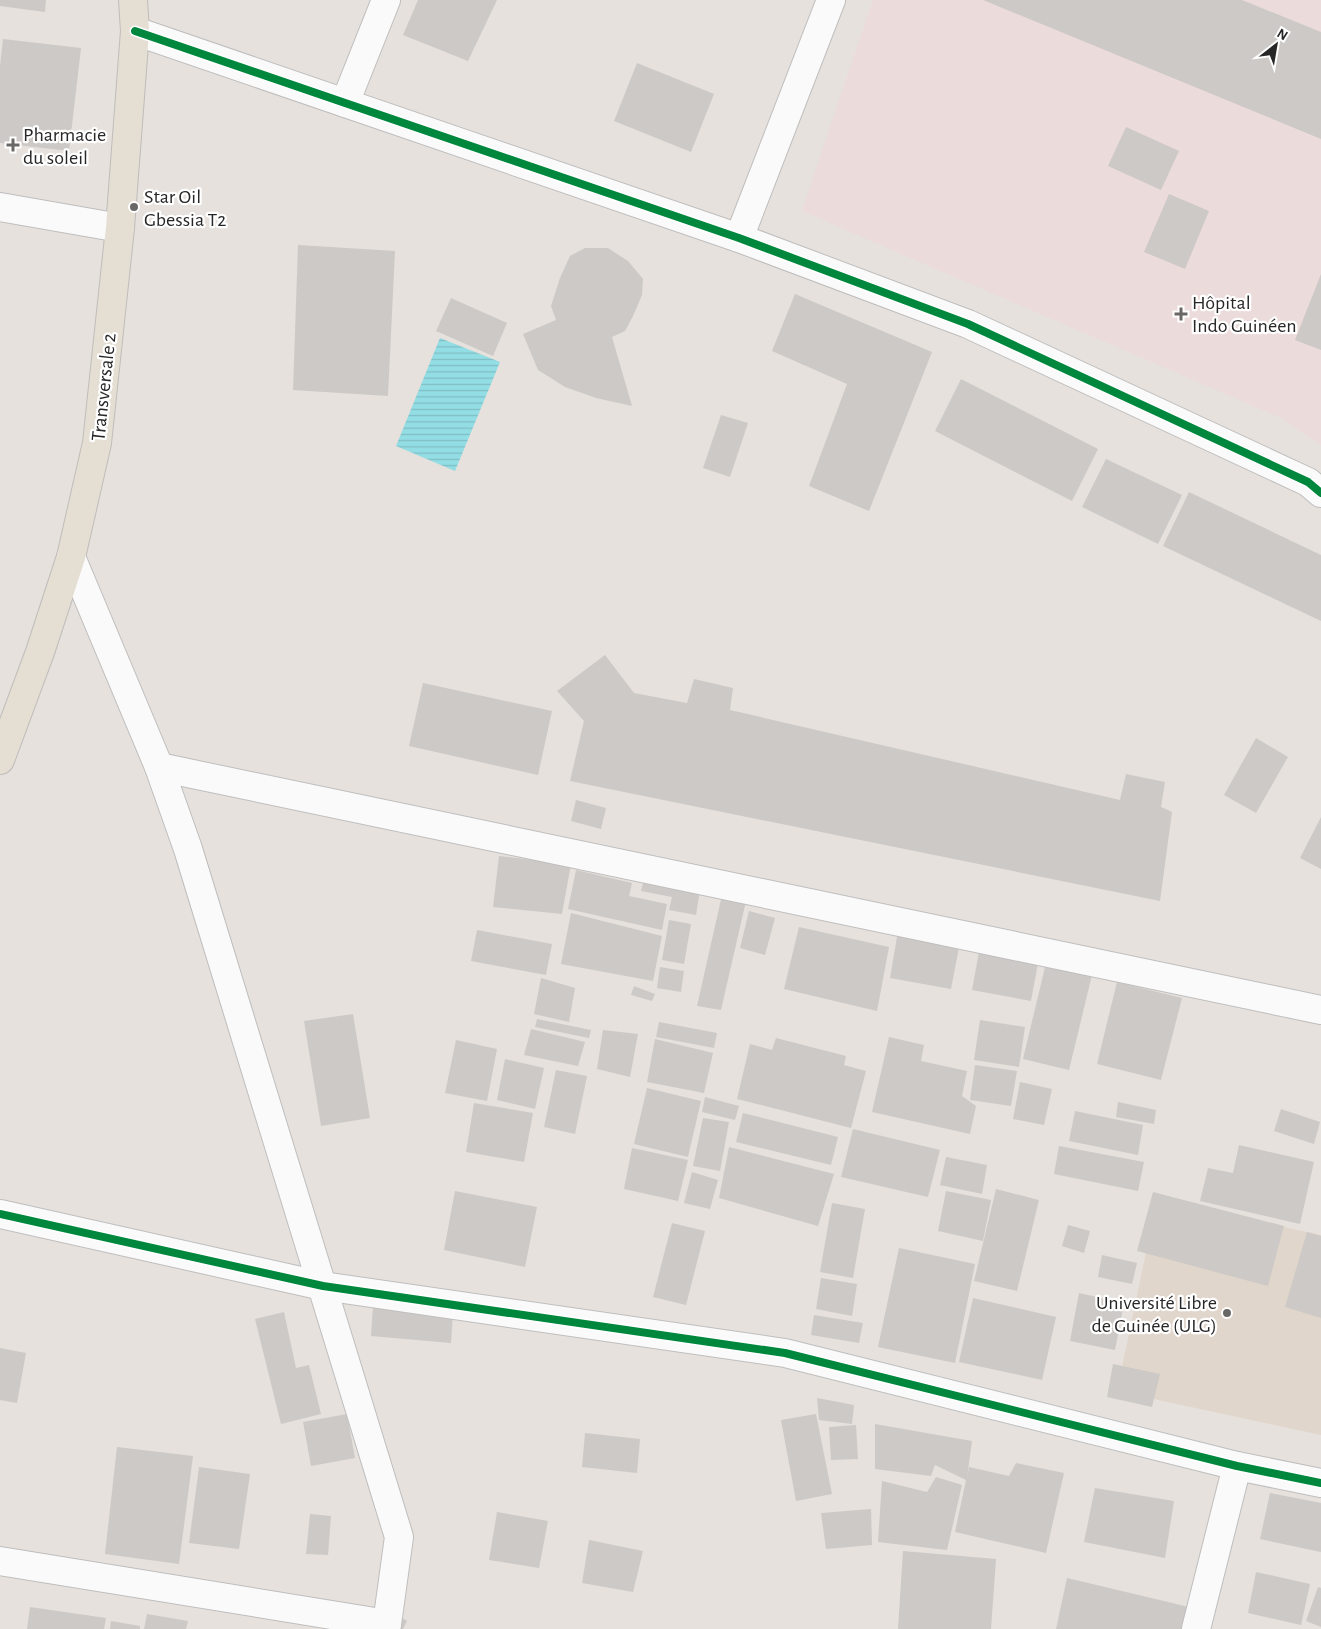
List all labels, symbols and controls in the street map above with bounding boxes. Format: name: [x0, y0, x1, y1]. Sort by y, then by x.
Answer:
north arrow: [1251, 20, 1301, 70]
text: N: [1274, 26, 1290, 43]
place label: Pharmacie du soleil: [23, 125, 106, 168]
marker: Pharmacie du soleil: [7, 139, 19, 151]
place label: Star Oil Gbessia T2: [144, 187, 226, 230]
marker: Star Oil Gbessia T2: [128, 201, 140, 213]
place label: Hôpital Indo Guinéen: [1192, 293, 1297, 336]
marker: Hôpital Indo Guinéen: [1174, 307, 1188, 321]
street label: Transversale 2: [88, 332, 120, 442]
place label: Université Libre de Guinée (ULG): [1091, 1293, 1217, 1336]
marker: Université Libre de Guinée (ULG): [1221, 1307, 1233, 1319]

